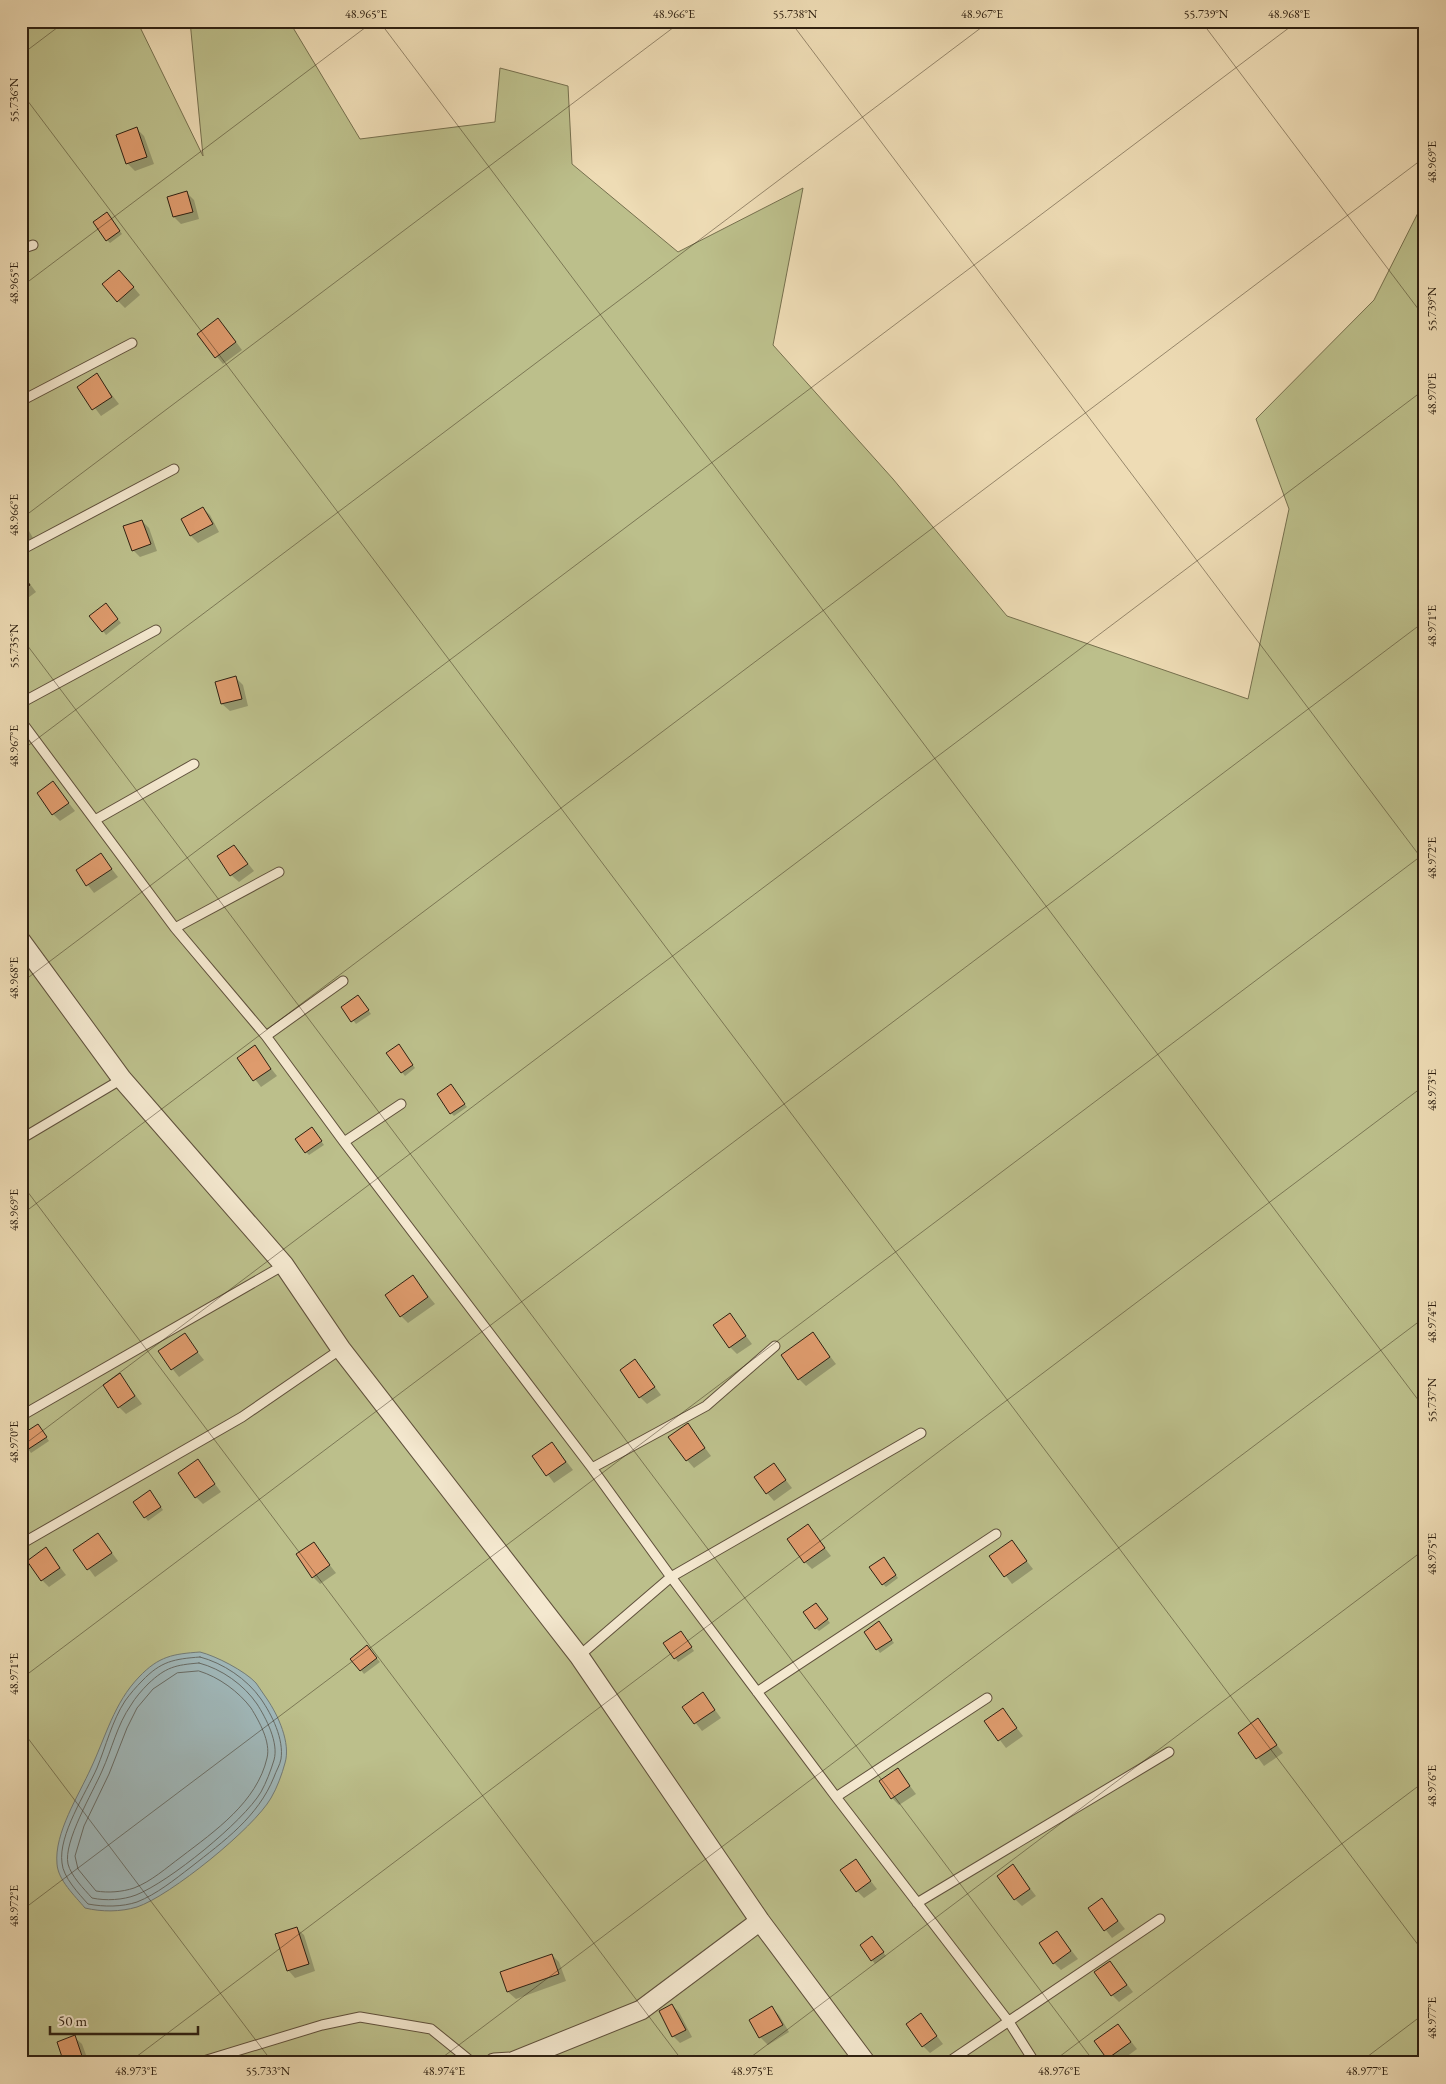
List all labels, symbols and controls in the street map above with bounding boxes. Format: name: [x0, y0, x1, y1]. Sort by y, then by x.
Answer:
text: 48.965°E: [345, 6, 387, 22]
text: 48.966°E: [653, 6, 695, 22]
text: 55.738°N: [773, 6, 818, 22]
text: 48.967°E: [961, 6, 1003, 22]
text: 55.739°N: [1184, 6, 1229, 22]
text: 48.968°E: [1268, 6, 1310, 22]
text: 55.736°N: [6, 77, 22, 122]
text: 48.969°E: [1424, 141, 1440, 183]
text: 48.965°E: [6, 262, 22, 304]
text: 55.739°N: [1424, 286, 1440, 331]
text: 48.970°E: [1424, 373, 1440, 415]
text: 48.966°E: [6, 494, 22, 536]
text: 48.971°E: [1424, 605, 1440, 647]
text: 55.735°N: [6, 623, 22, 668]
text: 48.967°E: [6, 725, 22, 767]
text: 48.972°E: [1424, 837, 1440, 879]
text: 48.968°E: [6, 957, 22, 999]
text: 48.973°E: [1424, 1069, 1440, 1111]
text: 48.969°E: [6, 1189, 22, 1231]
text: 48.974°E: [1424, 1301, 1440, 1343]
text: 55.737°N: [1424, 1377, 1440, 1422]
text: 48.970°E: [6, 1421, 22, 1463]
text: 48.975°E: [1424, 1533, 1440, 1575]
text: 48.971°E: [6, 1653, 22, 1695]
text: 48.976°E: [1424, 1765, 1440, 1807]
text: 48.972°E: [6, 1885, 22, 1927]
text: 48.977°E: [1424, 1997, 1440, 2039]
scale bar: [50, 2004, 198, 2036]
text: 50 m: [58, 2011, 87, 2030]
text: 48.973°E: [115, 2063, 157, 2079]
text: 55.733°N: [246, 2063, 291, 2079]
text: 48.974°E: [423, 2063, 465, 2079]
text: 48.975°E: [731, 2063, 773, 2079]
text: 48.976°E: [1038, 2063, 1080, 2079]
text: 48.977°E: [1346, 2063, 1388, 2079]

